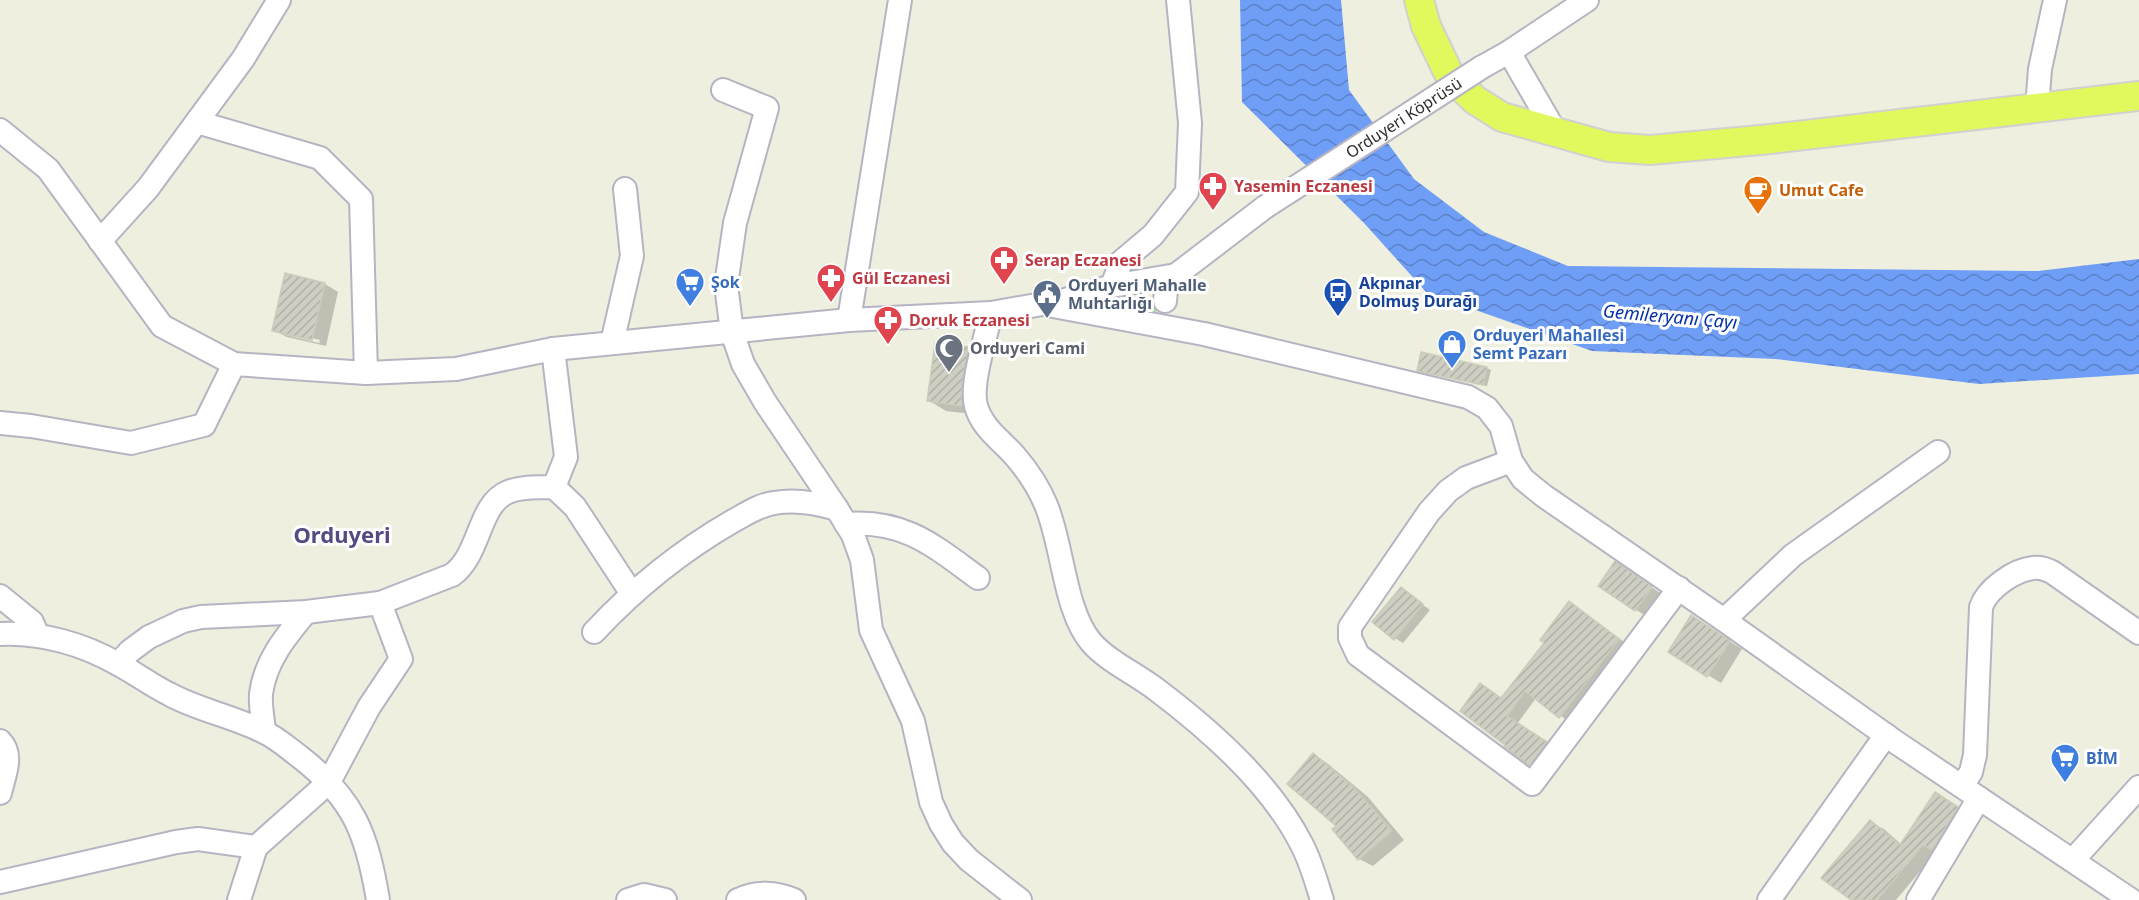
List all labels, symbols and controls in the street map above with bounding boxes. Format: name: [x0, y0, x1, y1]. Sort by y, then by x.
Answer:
street label: Orduyeri Köprüsü: [1341, 72, 1466, 163]
pharmacy icon: Yasemin Eczanesi: [1197, 170, 1229, 212]
cafe icon: Umut Cafe: [1742, 174, 1774, 216]
place label: Yasemin Eczanesi: [1234, 175, 1373, 197]
place label: Umut Cafe: [1779, 179, 1864, 201]
pharmacy icon: Serap Eczanesi: [988, 244, 1020, 286]
place label: Serap Eczanesi: [1025, 249, 1142, 271]
pharmacy icon: Gül Eczanesi: [815, 262, 847, 304]
supermarket icon: Şok: [674, 266, 706, 308]
place label: Gül Eczanesi: [852, 267, 950, 289]
place label: Şok: [711, 271, 740, 293]
place label: Akpınar Dolmuş Durağı: [1359, 272, 1477, 312]
place label: Orduyeri Mahalle Muhtarlığı: [1068, 274, 1207, 314]
bus stop icon: Akpınar Dolmuş Durağı: [1322, 276, 1354, 318]
public building icon: Orduyeri Mahalle Muhtarlığı: [1031, 278, 1063, 320]
water label: Gemileryanı Çayı: [1602, 298, 1739, 334]
pharmacy icon: Doruk Eczanesi: [872, 304, 904, 346]
place label: Doruk Eczanesi: [909, 309, 1030, 331]
place label: Orduyeri Mahallesi Semt Pazarı: [1473, 324, 1624, 364]
shop icon: Orduyeri Mahallesi Semt Pazarı: [1436, 328, 1468, 370]
mosque icon: Orduyeri Cami: [933, 332, 965, 374]
place label: Orduyeri Cami: [970, 337, 1085, 359]
district label: Orduyeri: [293, 519, 391, 549]
supermarket icon: BİM: [2049, 742, 2081, 784]
place label: BİM: [2086, 747, 2118, 769]

